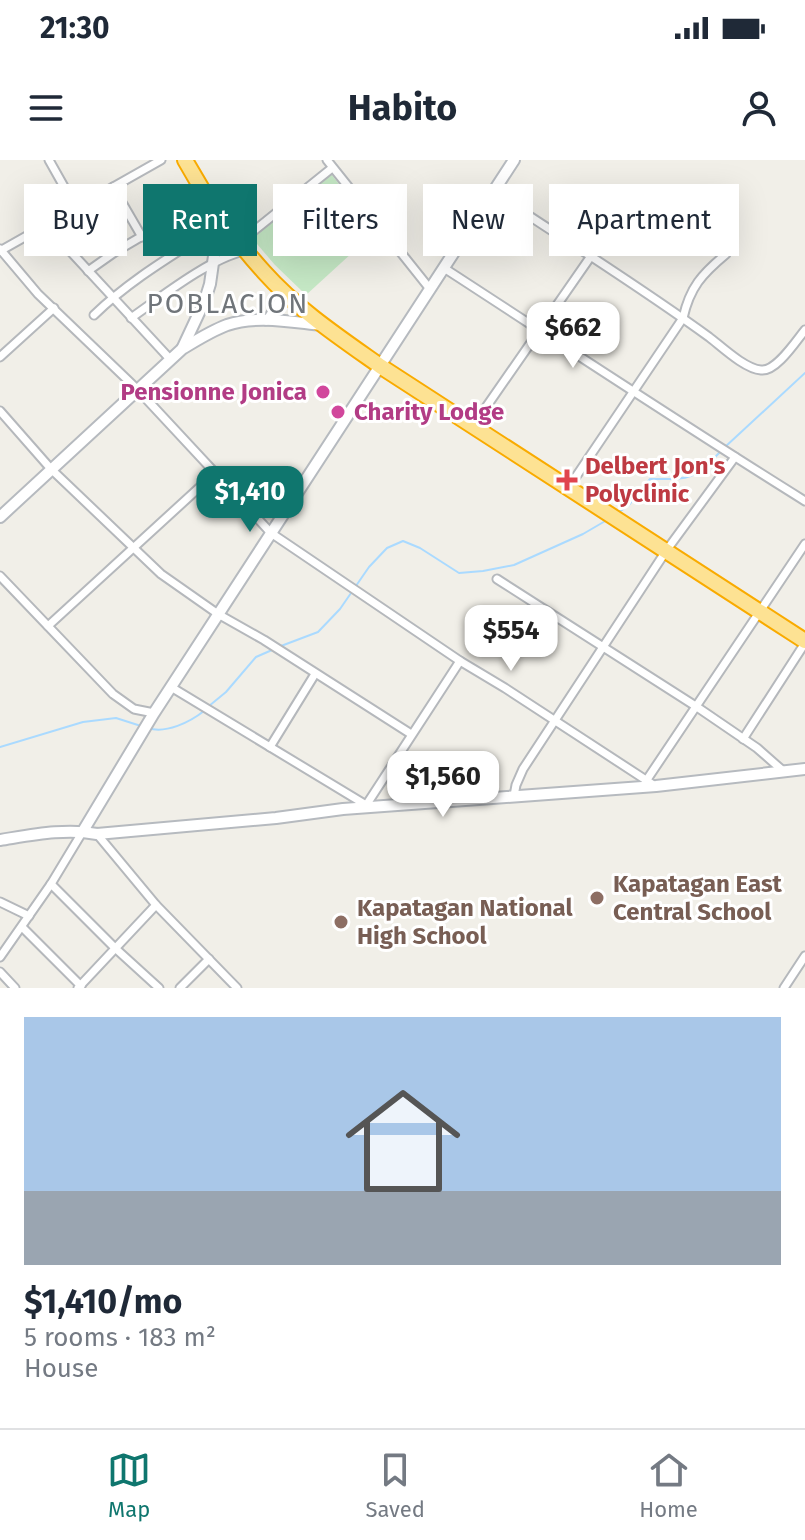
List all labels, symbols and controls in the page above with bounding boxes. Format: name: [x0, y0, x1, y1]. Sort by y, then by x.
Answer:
text: 21:30: [40, 10, 110, 46]
icon: menu: [24, 86, 68, 130]
text: Habito: [348, 86, 457, 130]
icon: person: [737, 86, 781, 130]
chip: Buy: [24, 184, 127, 256]
chip: Rent: [143, 184, 257, 256]
chip: Filters: [273, 184, 407, 256]
chip: New: [423, 184, 533, 256]
chip: Apartment: [549, 184, 739, 256]
district label: POBLACION: [147, 287, 309, 320]
pin: $662: [526, 302, 620, 370]
text: $662: [545, 312, 601, 343]
place label: Pensionne Jonica: [121, 378, 307, 406]
marker: Pensionne Jonica: [314, 383, 332, 401]
place label: Charity Lodge: [354, 398, 504, 426]
marker: Charity Lodge: [329, 403, 347, 421]
place label: Delbert Jon's Polyclinic: [585, 452, 726, 508]
pin: $1,410: [185, 466, 315, 534]
marker: Delbert Jon's Polyclinic: [556, 469, 578, 491]
text: $1,410: [214, 476, 286, 507]
pin: $554: [464, 605, 558, 673]
text: $554: [483, 615, 539, 646]
pin: $1,560: [378, 751, 508, 819]
text: $1,560: [405, 761, 481, 792]
place label: Kapatagan East Central School: [613, 870, 782, 926]
marker: Kapatagan East Central School: [588, 889, 606, 907]
place label: Kapatagan National High School: [357, 894, 573, 950]
marker: Kapatagan National High School: [332, 913, 350, 931]
icon: home: [331, 1069, 475, 1213]
text: $1,410/mo: [24, 1281, 182, 1322]
text: 5 rooms · 183 m²: [24, 1322, 216, 1353]
text: House: [24, 1353, 98, 1384]
tab: Map: [107, 1448, 151, 1523]
tab: Saved: [365, 1448, 425, 1523]
tab: Home: [639, 1448, 698, 1523]

